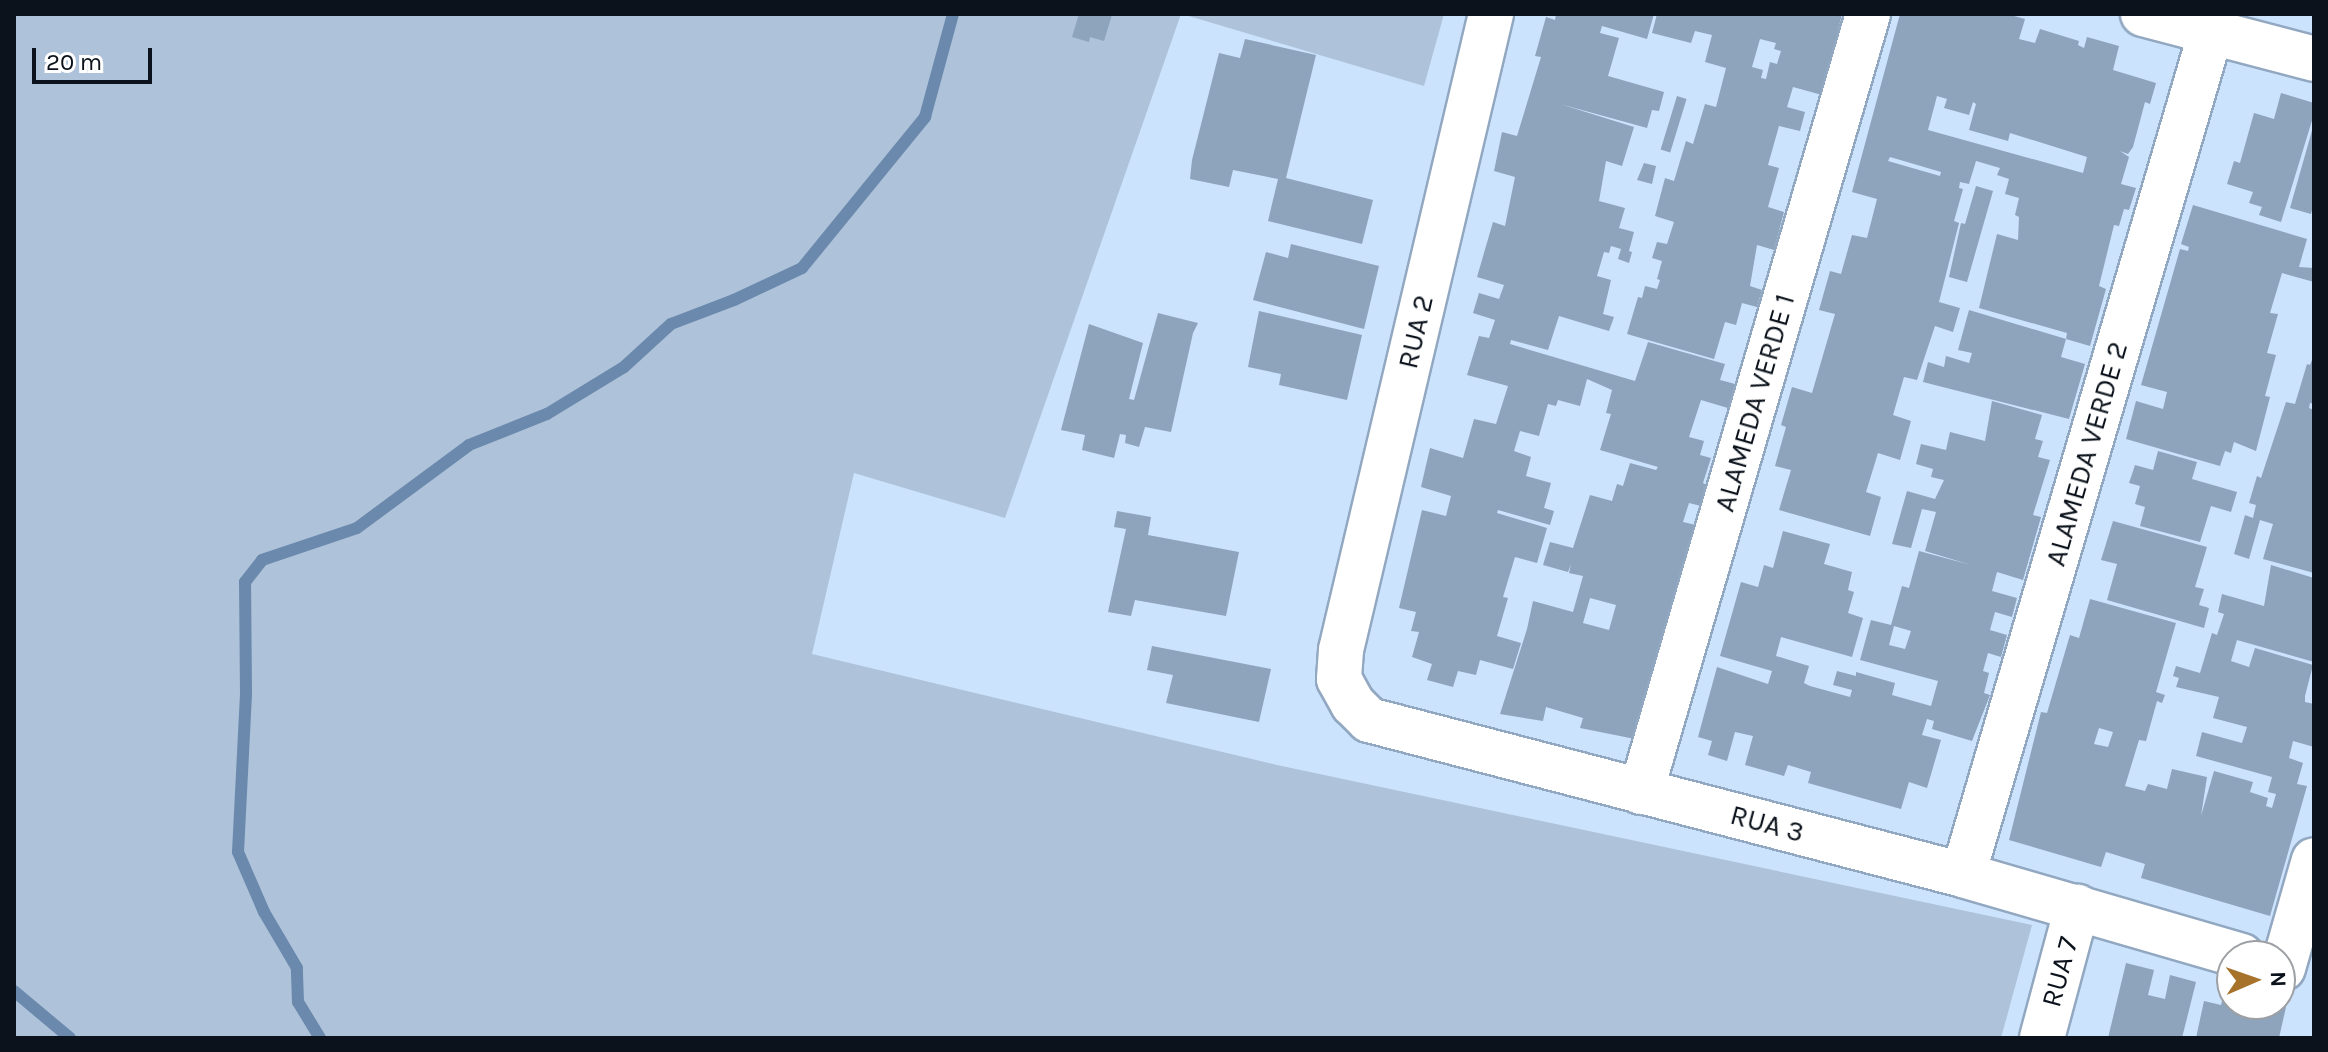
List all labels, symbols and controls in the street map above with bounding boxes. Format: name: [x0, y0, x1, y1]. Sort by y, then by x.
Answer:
scale bar: [36, 32, 156, 82]
text: 20 m: [46, 48, 102, 76]
street label: ALAMEDA VERDE 1: [1708, 290, 1802, 516]
street label: RUA 2: [1391, 292, 1441, 372]
street label: ALAMEDA VERDE 2: [2039, 338, 2135, 570]
street label: RUA 3: [1727, 798, 1807, 850]
street label: RUA 7: [2035, 933, 2085, 1011]
north arrow: [2216, 940, 2296, 1020]
text: N: [2265, 971, 2291, 988]

